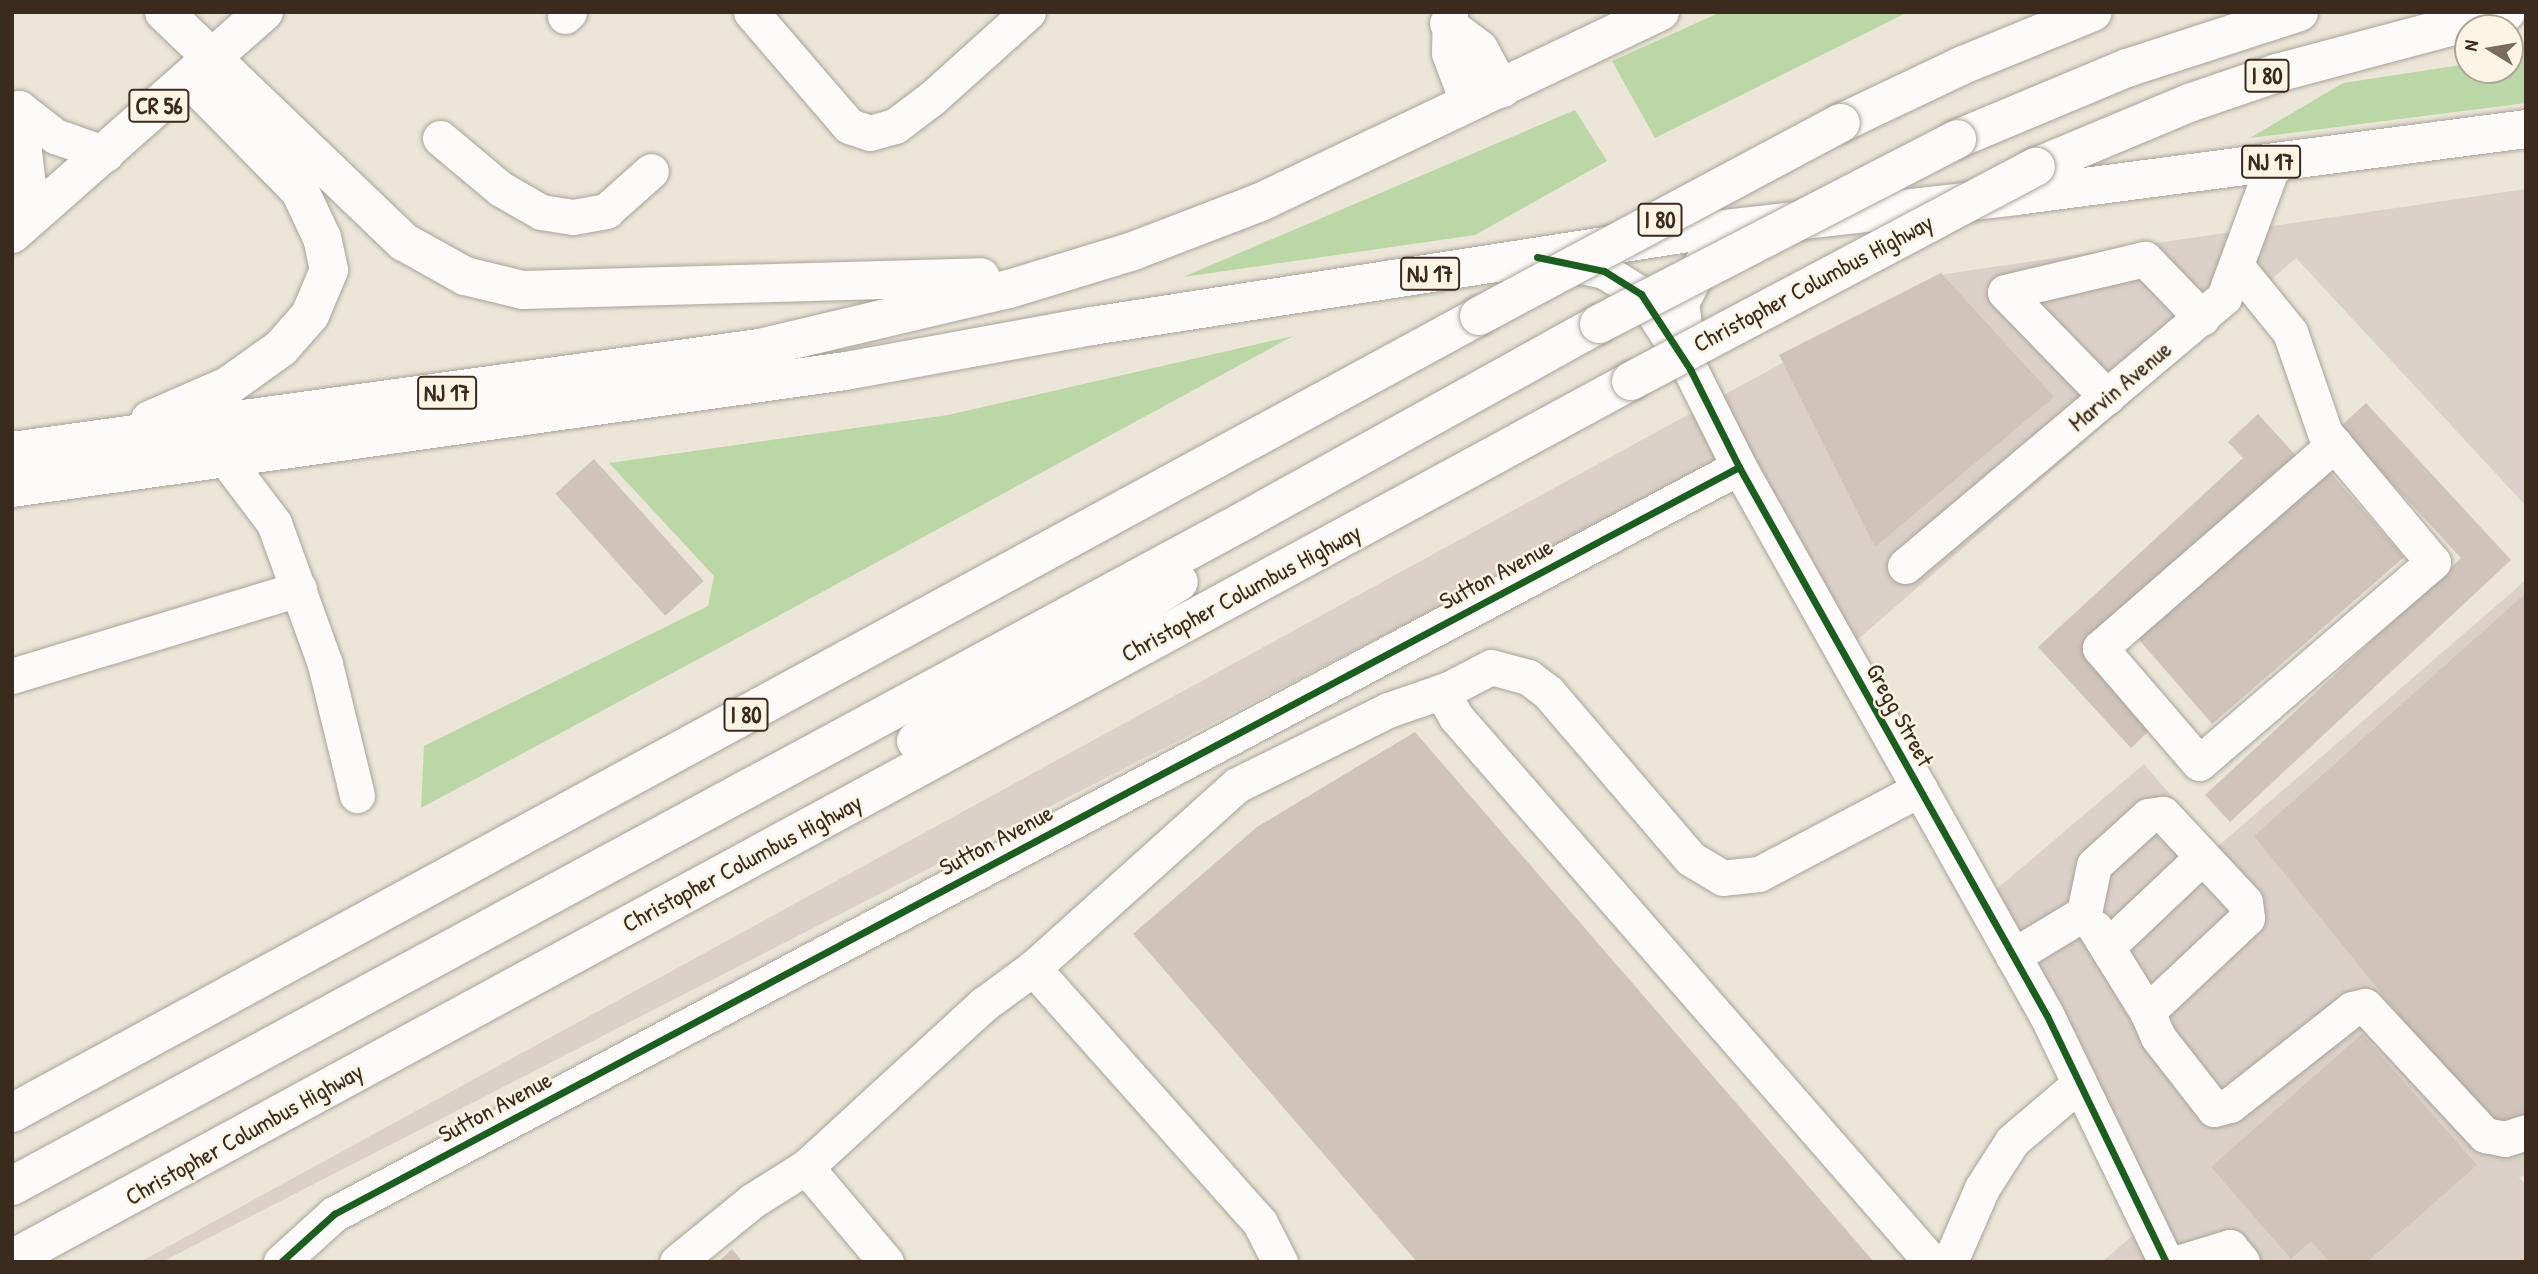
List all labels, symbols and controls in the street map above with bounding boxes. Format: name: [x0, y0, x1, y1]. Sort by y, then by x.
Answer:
north arrow: [2454, 14, 2524, 84]
text: N: [2457, 38, 2484, 53]
road number: I 80: [2244, 57, 2290, 96]
road number: CR 56: [128, 86, 190, 125]
road number: NJ 17: [2240, 142, 2302, 182]
road number: I 80: [1637, 200, 1683, 240]
street label: Christopher Columbus Highway: [1688, 208, 1938, 358]
road number: NJ 17: [1398, 255, 1462, 294]
street label: Marvin Avenue: [2063, 335, 2177, 437]
road number: NJ 17: [416, 374, 478, 412]
street label: Christopher Columbus Highway: [1116, 518, 1366, 668]
street label: Sutton Avenue: [1434, 532, 1558, 616]
street label: Gregg Street: [1860, 659, 1940, 771]
road number: I 80: [723, 695, 769, 734]
street label: Christopher Columbus Highway: [617, 788, 867, 938]
street label: Sutton Avenue: [934, 798, 1058, 882]
street label: Christopher Columbus Highway: [120, 1057, 368, 1211]
street label: Sutton Avenue: [433, 1065, 557, 1149]

